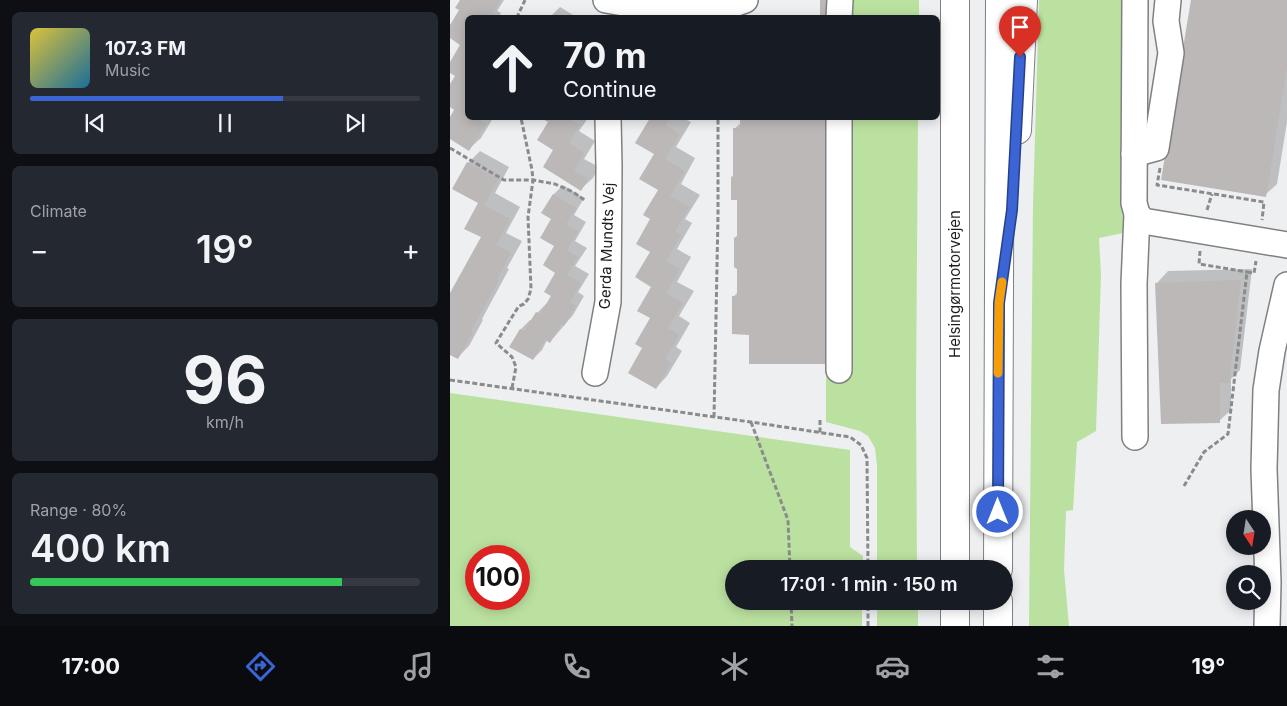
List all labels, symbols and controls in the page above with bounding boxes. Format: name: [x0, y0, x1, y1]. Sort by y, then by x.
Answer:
pin: [999, 6, 1041, 57]
icon: arrive: [1006, 13, 1034, 41]
text: 70 m: [563, 34, 647, 76]
icon: ahead: [480, 35, 545, 100]
text: 107.3 FM: [105, 37, 186, 60]
text: Music: [105, 60, 150, 80]
text: Continue: [563, 76, 657, 102]
icon: previous: [81, 109, 109, 137]
icon: pause: [211, 109, 239, 137]
icon: next: [341, 109, 369, 137]
street label: Gerda Mundts Vej: [595, 182, 618, 310]
text: Climate: [30, 201, 87, 221]
street label: Helsingørmotorvejen: [945, 210, 964, 358]
text: 19°: [196, 226, 254, 272]
text: −: [30, 233, 49, 267]
text: +: [401, 233, 420, 267]
text: 96: [183, 340, 267, 419]
text: km/h: [206, 412, 244, 432]
position arrow: [971, 485, 1023, 537]
text: Range · 80%: [30, 500, 127, 520]
north arrow: [1226, 510, 1271, 555]
map controls: [1226, 510, 1271, 610]
text: 400 km: [30, 525, 171, 571]
speed limit sign: 100: [465, 545, 530, 610]
button: search: [1226, 565, 1271, 610]
text: 17:01 · 1 min · 150 m: [780, 573, 958, 596]
icon: directions: [243, 649, 278, 684]
icon: music: [401, 649, 436, 684]
icon: phone: [559, 649, 594, 684]
icon: climate: [717, 649, 752, 684]
icon: car: [875, 649, 910, 684]
icon: filters: [1033, 649, 1068, 684]
text: 17:00: [62, 653, 120, 679]
text: 19°: [1192, 653, 1225, 679]

